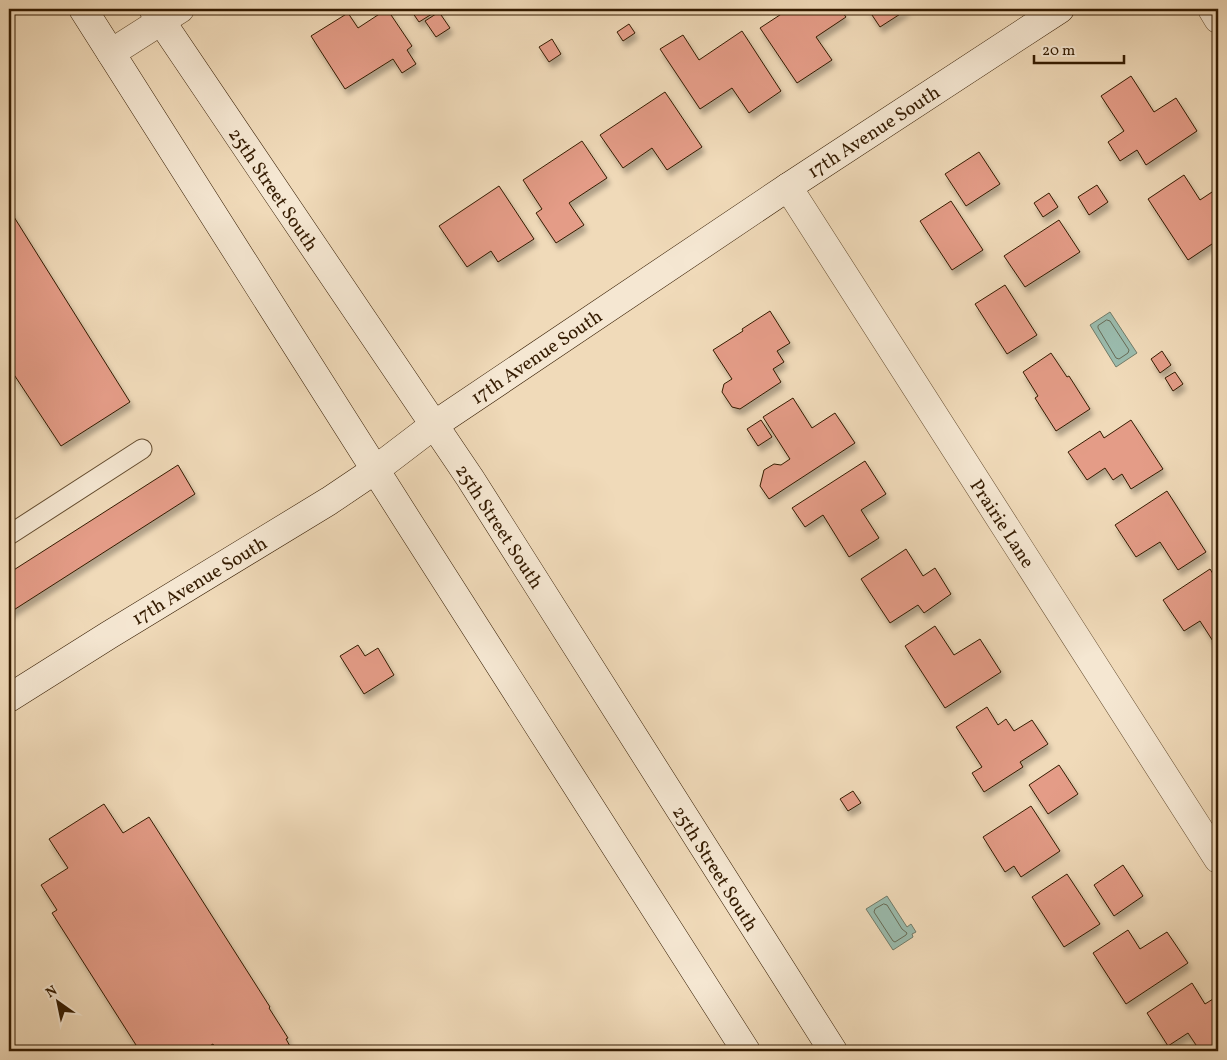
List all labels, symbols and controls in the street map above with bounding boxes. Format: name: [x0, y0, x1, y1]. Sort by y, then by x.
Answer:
scale bar: [1034, 32, 1124, 64]
text: 20 m: [1042, 41, 1075, 62]
street label: 17th Avenue South: [803, 80, 946, 185]
street label: 25th Street South: [221, 123, 323, 257]
street label: 17th Avenue South: [466, 304, 608, 411]
street label: 25th Street South: [448, 460, 548, 595]
street label: Prairie Lane: [963, 475, 1040, 574]
street label: 17th Avenue South: [127, 531, 273, 632]
street label: 25th Street South: [665, 801, 763, 937]
north arrow: [32, 978, 82, 1028]
text: N: [42, 982, 61, 1003]

